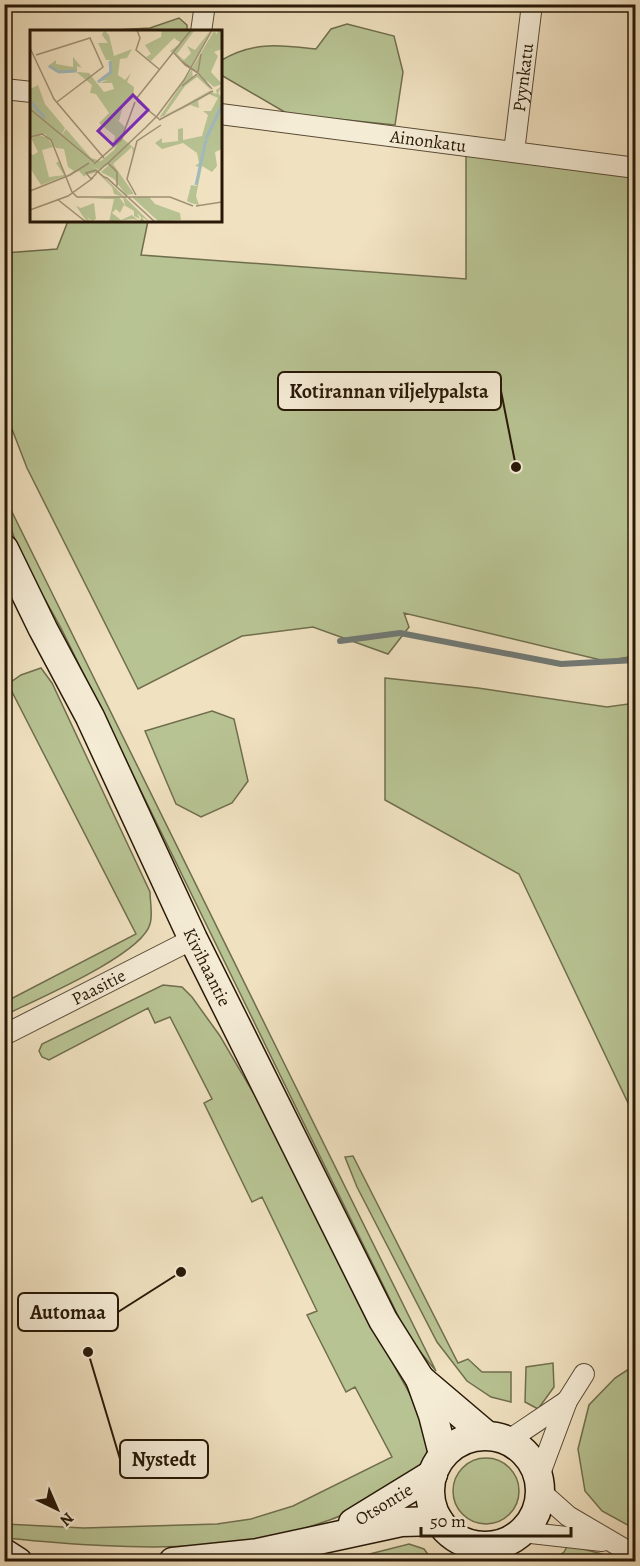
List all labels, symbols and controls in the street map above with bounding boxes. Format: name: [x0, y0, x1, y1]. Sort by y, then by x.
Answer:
inset map: [30, 30, 222, 222]
street label: Pyynkatu: [507, 42, 539, 113]
street label: Ainonkatu: [388, 124, 468, 158]
callout: Kotirannan viljelypalsta: [278, 372, 501, 410]
text: Kotirannan viljelypalsta: [289, 378, 489, 405]
street label: Kivihaantie: [178, 924, 237, 1011]
street label: Paasitie: [67, 963, 130, 1011]
callout: Automaa: [18, 1293, 118, 1331]
text: Automaa: [29, 1299, 106, 1326]
callout: Nystedt: [120, 1440, 208, 1478]
text: Nystedt: [132, 1446, 197, 1473]
street label: Otsontie: [350, 1477, 417, 1531]
north arrow: [27, 1479, 87, 1539]
scale bar: [421, 1500, 571, 1538]
text: N: [55, 1507, 79, 1531]
text: 50 m: [430, 1509, 466, 1533]

